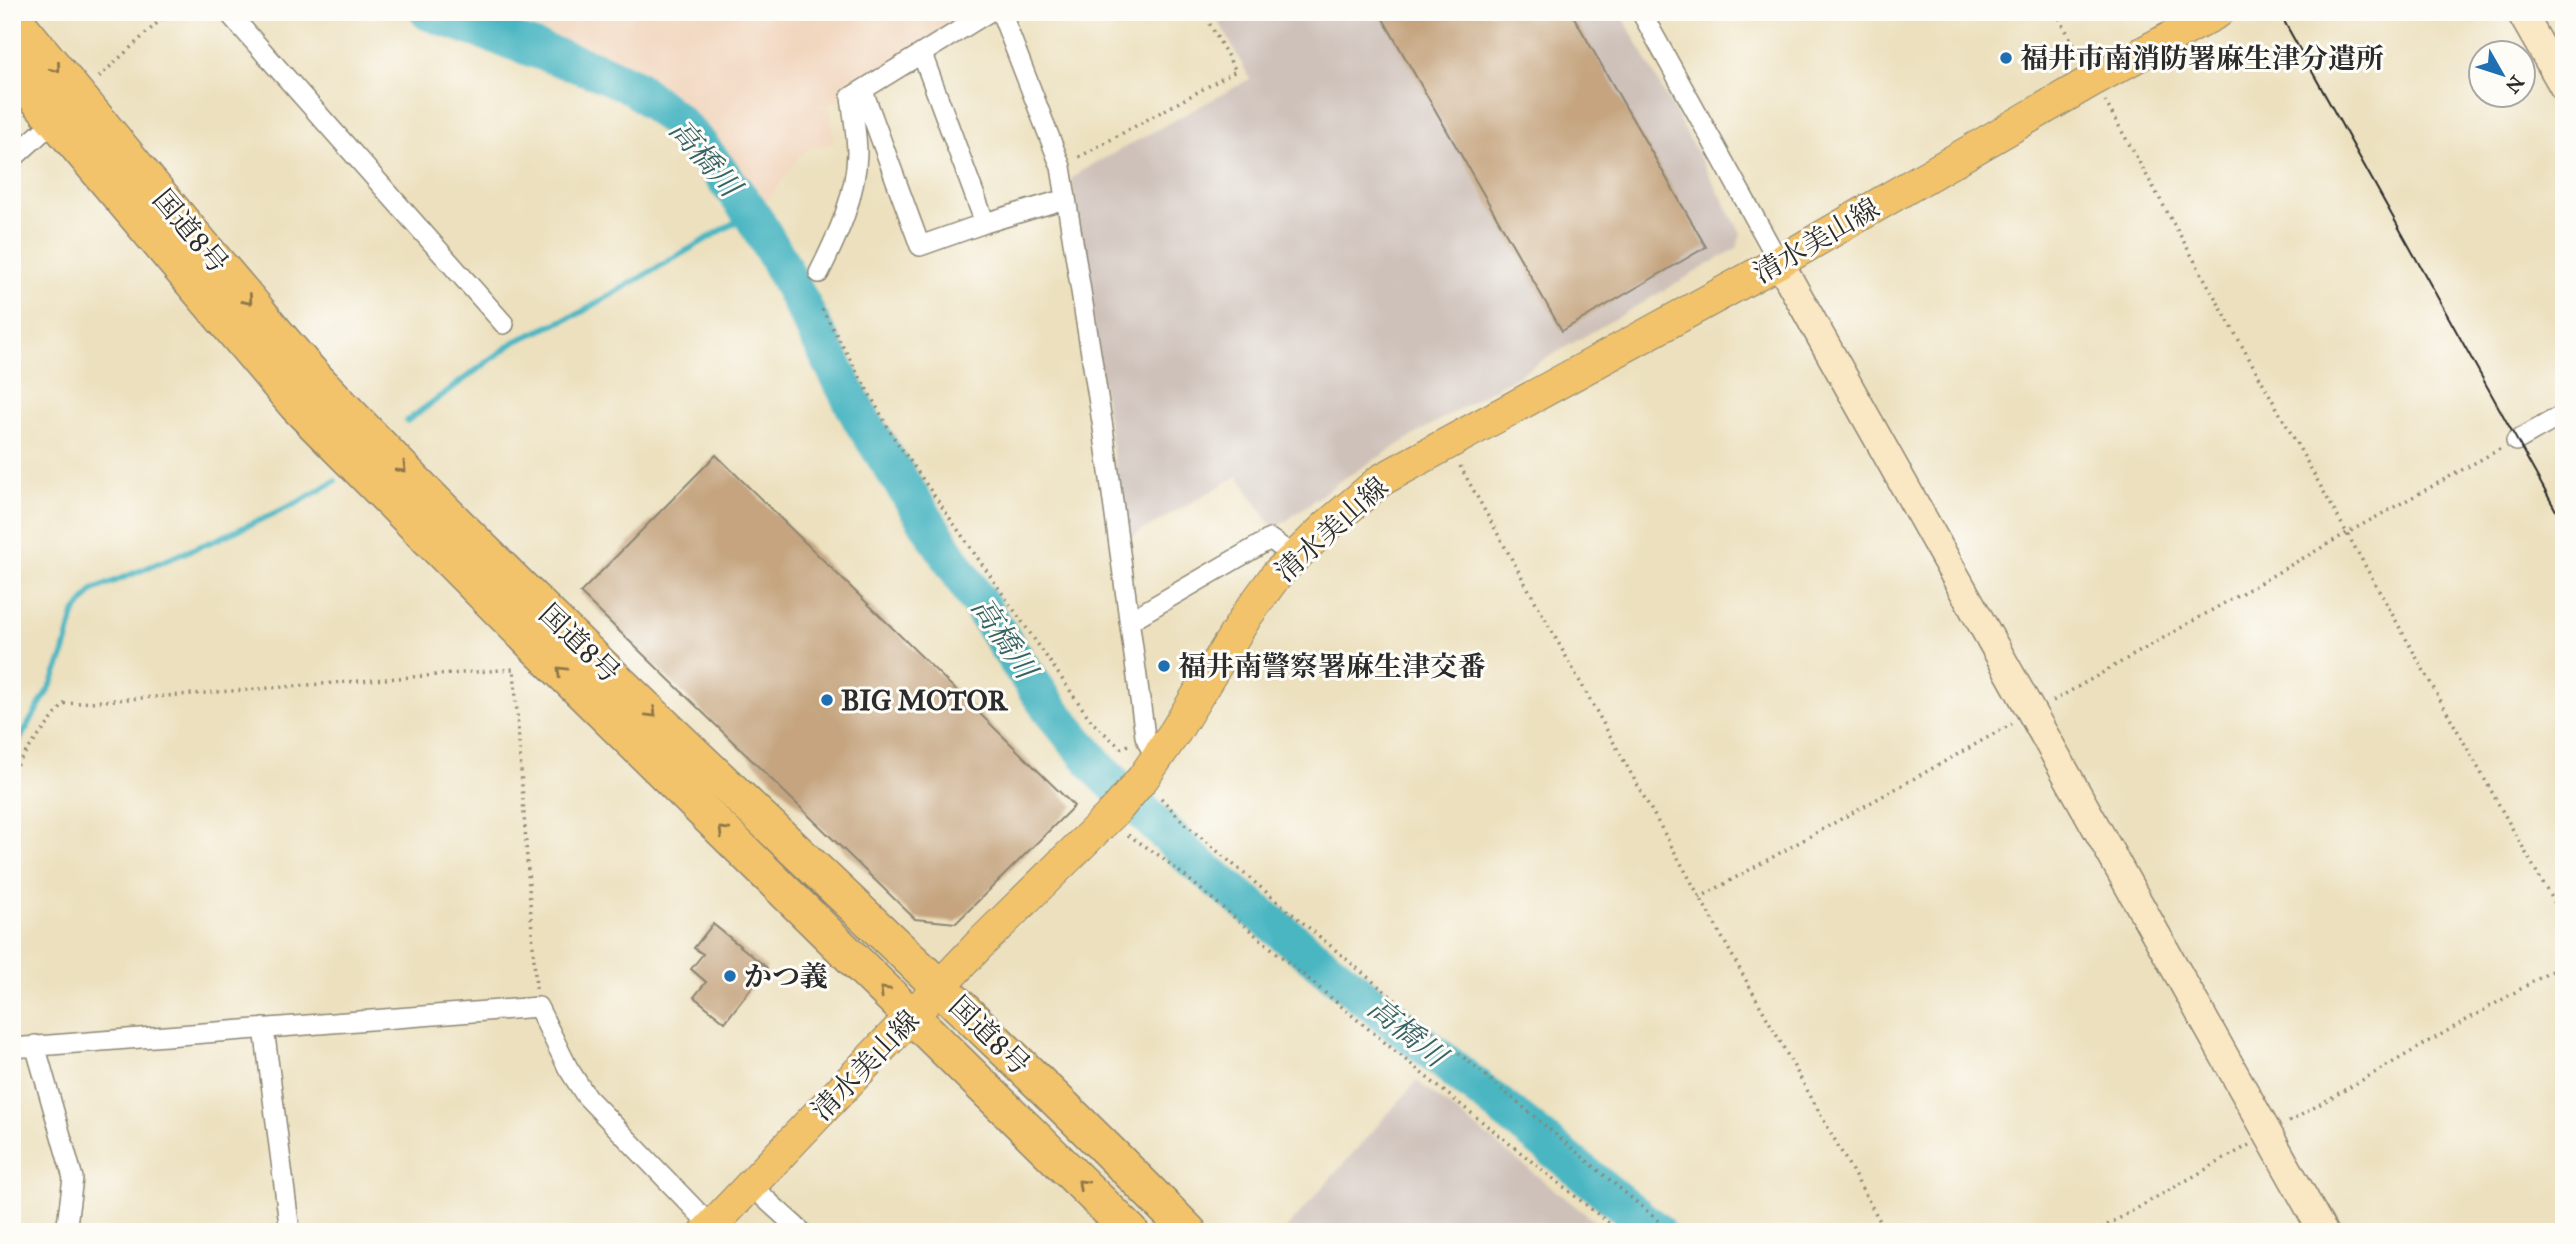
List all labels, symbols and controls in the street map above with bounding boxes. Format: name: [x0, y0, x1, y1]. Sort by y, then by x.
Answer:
north arrow: [2468, 38, 2538, 108]
place label: 福井市南消防署麻生津分遣所: [2020, 41, 2384, 76]
marker: 福井市南消防署麻生津分遣所: [1998, 50, 2014, 66]
one-way arrow: [48, 60, 60, 73]
text: N: [2501, 71, 2529, 98]
water label: 高橋川: [662, 112, 750, 206]
street label: 国道8号: [145, 182, 236, 280]
street label: 清水美山線: [1747, 190, 1886, 291]
one-way arrow: [240, 292, 253, 304]
one-way arrow: [393, 459, 406, 472]
street label: 清水美山線: [1268, 470, 1395, 589]
water label: 高橋川: [964, 591, 1046, 688]
street label: 国道8号: [532, 596, 627, 690]
place label: 福井南警察署麻生津交番: [1178, 649, 1486, 684]
marker: 福井南警察署麻生津交番: [1156, 658, 1172, 674]
one-way arrow: [556, 667, 569, 680]
place label: BIG MOTOR: [841, 683, 1009, 718]
marker: BIG MOTOR: [819, 692, 835, 708]
one-way arrow: [643, 704, 656, 717]
one-way arrow: [718, 827, 731, 840]
place label: かつ義: [744, 959, 828, 994]
marker: かつ義: [722, 968, 738, 984]
one-way arrow: [880, 987, 893, 1000]
street label: 国道8号: [942, 988, 1037, 1082]
water label: 高橋川: [1361, 990, 1456, 1076]
street label: 清水美山線: [804, 1003, 927, 1128]
one-way arrow: [1078, 1180, 1091, 1193]

